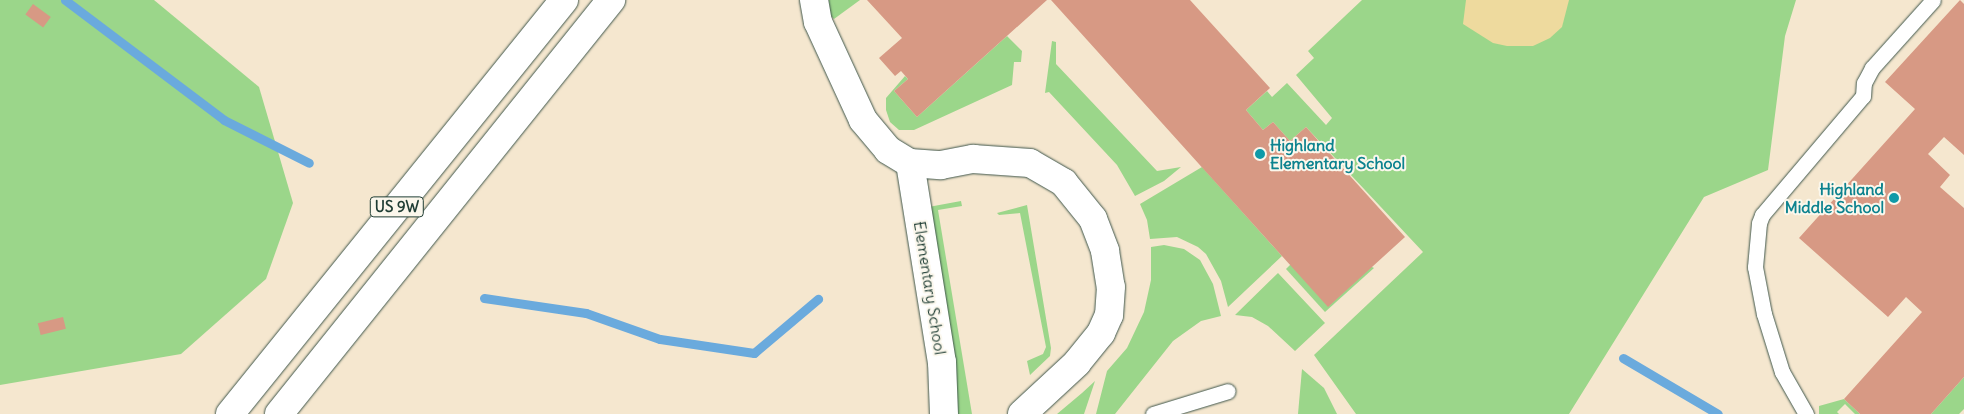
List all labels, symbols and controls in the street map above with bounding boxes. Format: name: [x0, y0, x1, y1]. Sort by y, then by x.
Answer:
place label: Highland Elementary School: [1270, 135, 1405, 173]
marker: Highland Elementary School: [1254, 148, 1266, 160]
place label: Highland Middle School: [1785, 179, 1884, 217]
marker: Highland Middle School: [1888, 192, 1900, 204]
road number: US 9W: [370, 194, 424, 220]
street label: Elementary School: [910, 220, 950, 356]

